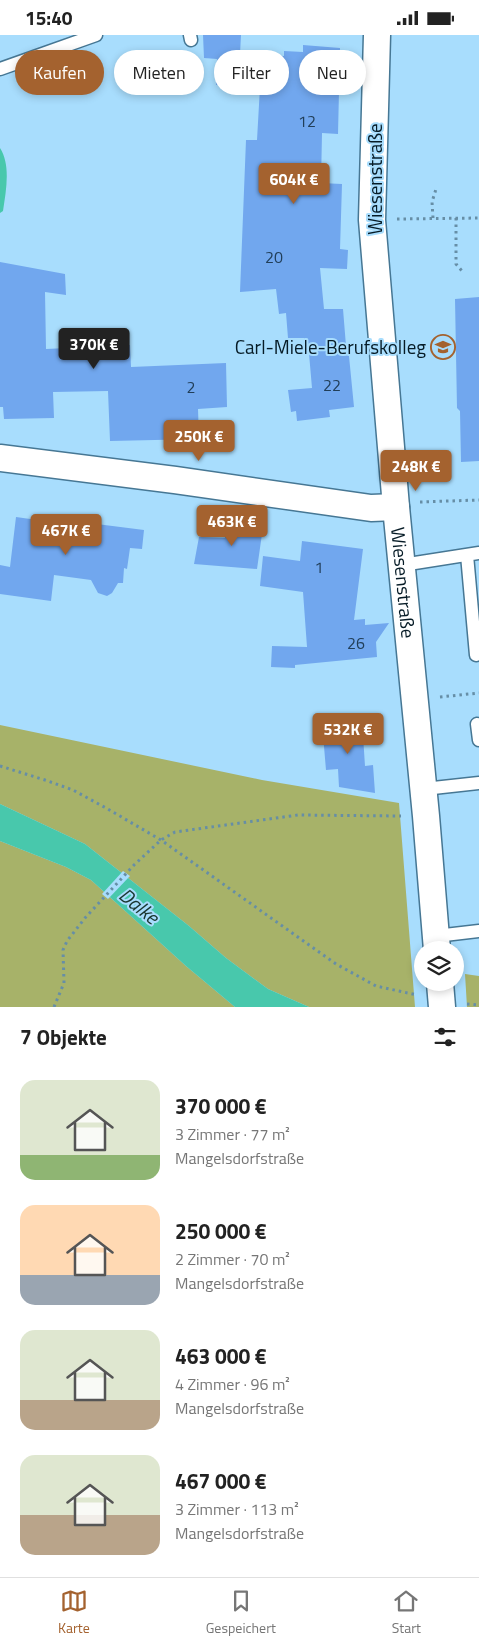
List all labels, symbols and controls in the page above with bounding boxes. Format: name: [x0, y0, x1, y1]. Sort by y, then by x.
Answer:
text: 15:40: [25, 3, 72, 32]
chip: Kaufen: [15, 50, 104, 95]
chip: Mieten: [114, 50, 204, 95]
chip: Filter: [214, 50, 289, 95]
chip: Neu: [299, 50, 366, 95]
house number: 12: [298, 109, 316, 133]
street label: Wiesenstraße: [360, 123, 389, 235]
pin: 604K €: [253, 163, 335, 205]
text: 604K €: [270, 167, 318, 191]
house number: 20: [265, 245, 283, 269]
pin: 370K €: [53, 327, 135, 370]
text: 370K €: [70, 332, 118, 356]
place label: Carl-Miele-Berufskolleg: [235, 332, 426, 361]
school or university icon: Carl-Miele-Berufskolleg: [430, 334, 456, 360]
house number: 22: [323, 373, 341, 397]
house number: 2: [187, 375, 195, 399]
pin: 250K €: [158, 419, 240, 462]
text: 250K €: [175, 424, 223, 448]
pin: 248K €: [375, 449, 457, 492]
text: 248K €: [392, 454, 440, 478]
pin: 463K €: [191, 505, 273, 547]
text: 463K €: [208, 509, 256, 533]
pin: 467K €: [25, 513, 107, 556]
text: 467K €: [42, 518, 90, 542]
street label: Wiesenstraße: [384, 526, 424, 639]
house number: 1: [315, 555, 323, 579]
house number: 26: [347, 631, 365, 655]
pin: 532K €: [307, 713, 389, 755]
text: 532K €: [324, 717, 372, 741]
water label: Dalke: [112, 880, 168, 933]
map controls: [414, 941, 464, 991]
button: layers: [414, 941, 464, 991]
text: 7 Objekte: [20, 1021, 107, 1053]
icon: filters: [431, 1023, 459, 1051]
text: 370 000 €: [175, 1090, 267, 1122]
icon: home: [60, 1100, 120, 1160]
text: 3 Zimmer · 77 m²: [175, 1122, 290, 1146]
text: Mangelsdorfstraße: [175, 1146, 304, 1170]
text: 250 000 €: [175, 1215, 267, 1247]
icon: home: [60, 1225, 120, 1285]
text: 2 Zimmer · 70 m²: [175, 1247, 290, 1271]
text: Mangelsdorfstraße: [175, 1271, 304, 1295]
text: 463 000 €: [175, 1340, 267, 1372]
icon: home: [60, 1350, 120, 1410]
text: 4 Zimmer · 96 m²: [175, 1372, 290, 1396]
text: Mangelsdorfstraße: [175, 1396, 304, 1420]
text: 467 000 €: [175, 1465, 267, 1497]
icon: home: [60, 1475, 120, 1535]
text: 3 Zimmer · 113 m²: [175, 1497, 299, 1521]
text: Mangelsdorfstraße: [175, 1521, 304, 1545]
tab: Karte: [58, 1587, 90, 1638]
tab: Gespeichert: [206, 1587, 276, 1638]
tab: Start: [392, 1587, 421, 1638]

